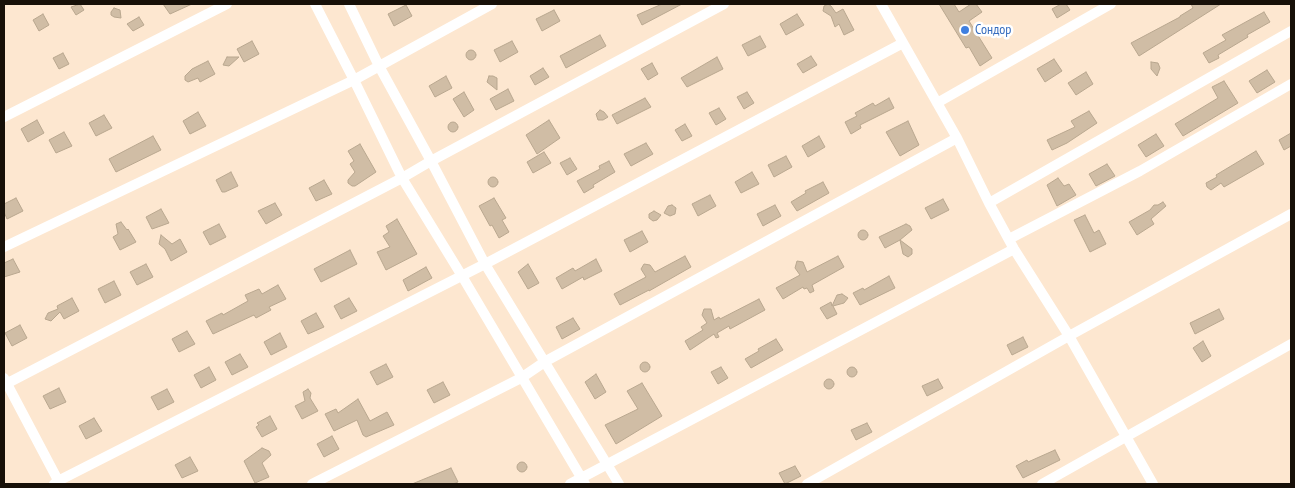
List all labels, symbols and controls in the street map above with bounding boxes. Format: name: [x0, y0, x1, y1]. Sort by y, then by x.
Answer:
place label: Сондор: [975, 22, 1011, 38]
marker: Сондор: [959, 24, 971, 36]

